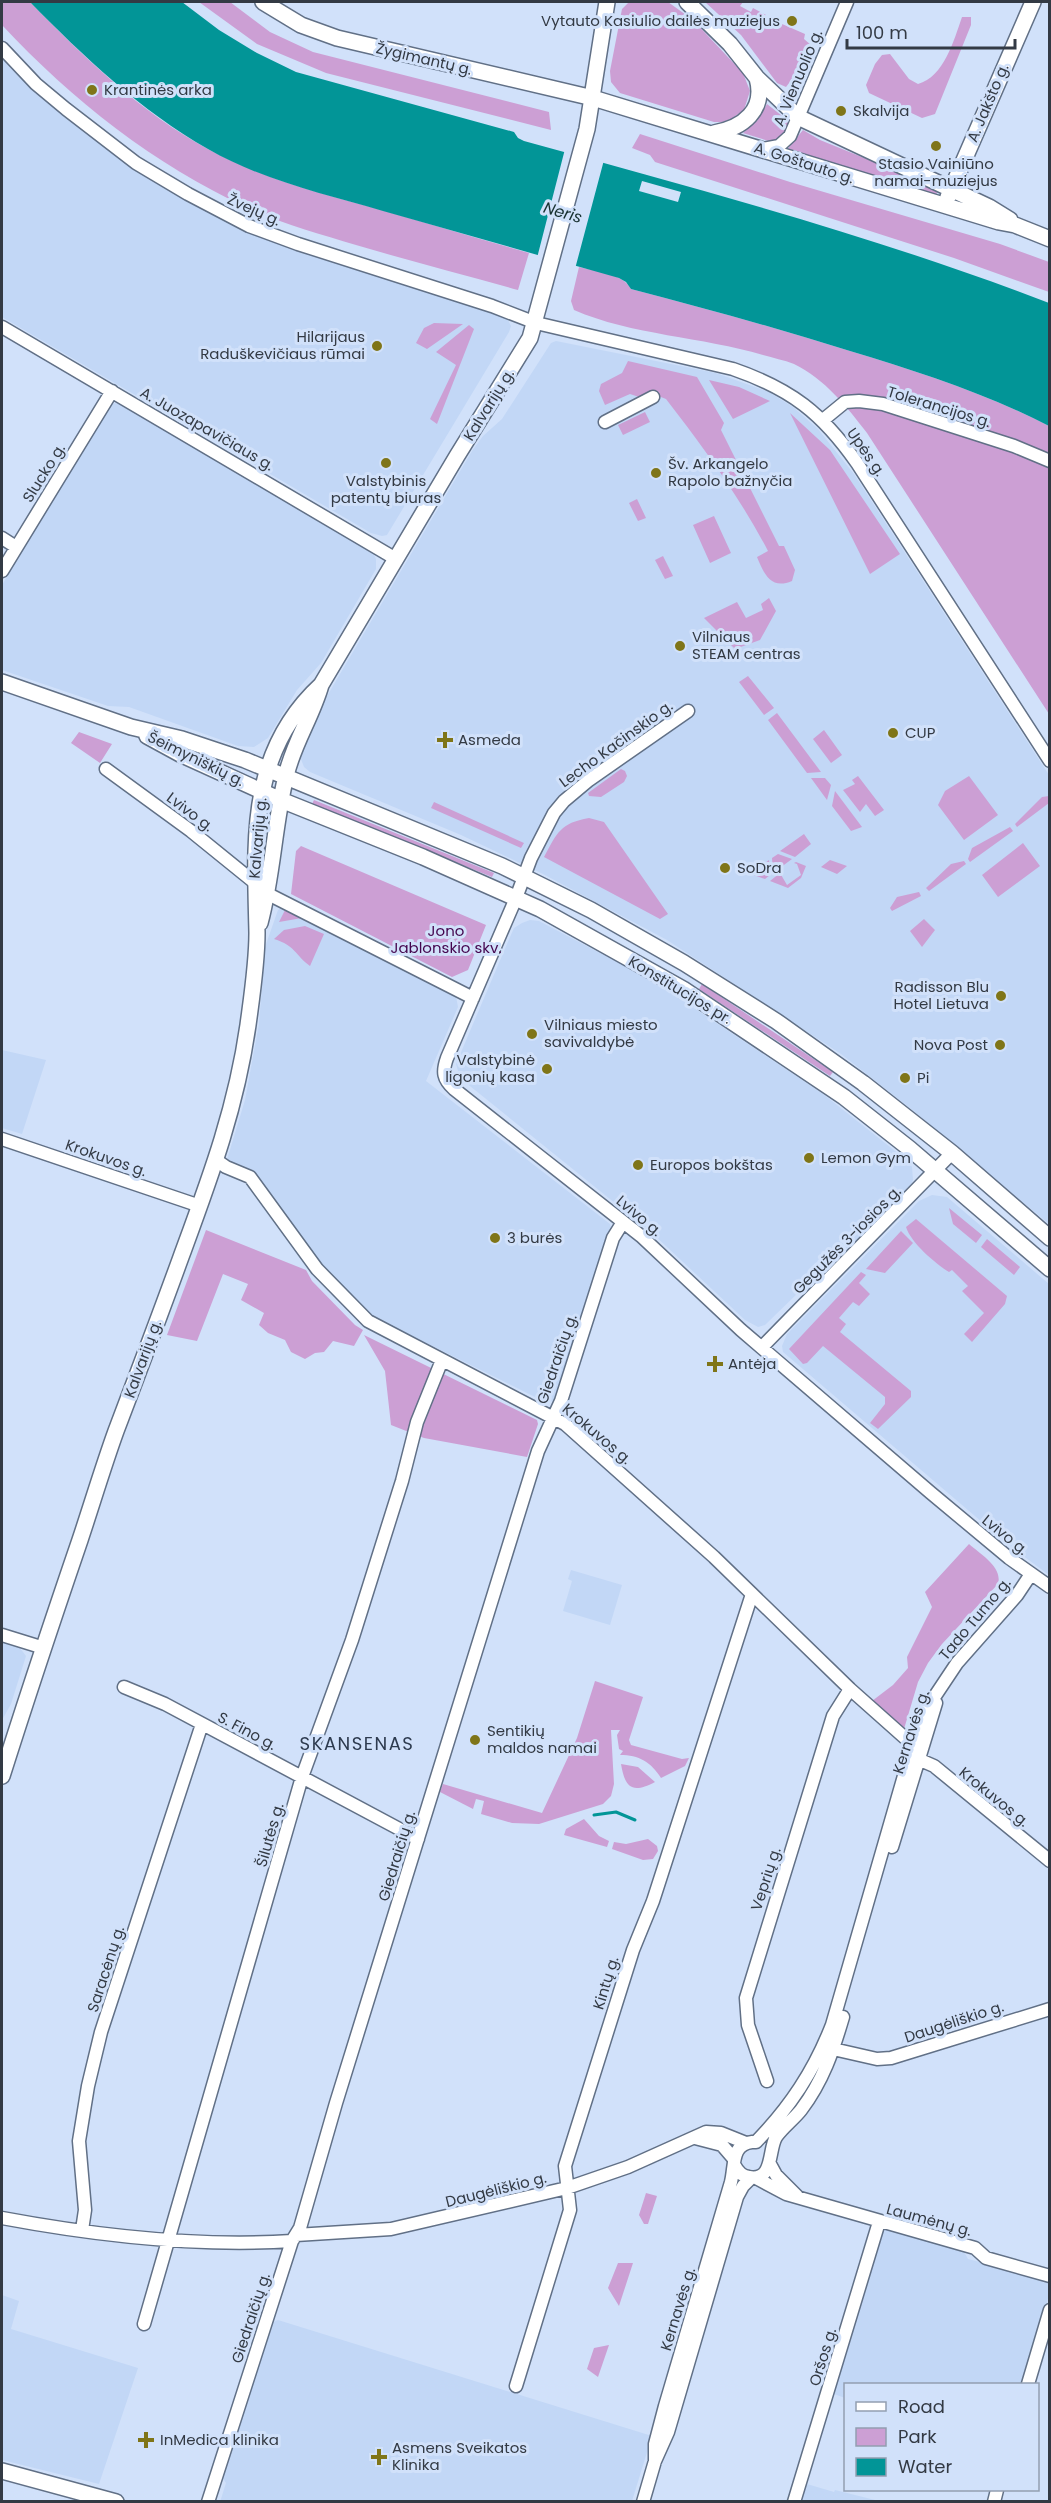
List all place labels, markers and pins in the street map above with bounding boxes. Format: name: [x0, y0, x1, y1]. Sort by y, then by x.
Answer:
place label: Vytauto Kasiulio dailės muziejus: [541, 10, 780, 31]
marker: Vytauto Kasiulio dailės muziejus: [785, 14, 799, 28]
place label: Krantinės arka: [104, 79, 212, 100]
marker: Krantinės arka: [85, 83, 99, 97]
place label: Skalvija: [853, 100, 909, 121]
marker: Skalvija: [834, 104, 848, 118]
marker: Stasio Vainiūno namai-muziejus: [929, 139, 943, 153]
place label: Stasio Vainiūno namai-muziejus: [874, 153, 998, 191]
place label: Hilarijaus Raduškevičiaus rūmai: [200, 326, 365, 364]
marker: Hilarijaus Raduškevičiaus rūmai: [370, 339, 384, 353]
place label: Šv. Arkangelo Rapolo bažnyčia: [668, 453, 792, 491]
marker: Valstybinis patentų biuras: [379, 456, 393, 470]
marker: Šv. Arkangelo Rapolo bažnyčia: [649, 466, 663, 480]
place label: Valstybinis patentų biuras: [331, 470, 442, 508]
place label: Vilniaus STEAM centras: [692, 626, 801, 664]
marker: Vilniaus STEAM centras: [673, 639, 687, 653]
place label: CUP: [905, 722, 936, 743]
marker: CUP: [886, 726, 900, 740]
place label: Asmeda: [458, 729, 521, 750]
marker: Asmeda: [436, 731, 454, 749]
place label: SoDra: [737, 857, 782, 878]
marker: SoDra: [718, 861, 732, 875]
place label: Radisson Blu Hotel Lietuva: [893, 976, 989, 1014]
marker: Radisson Blu Hotel Lietuva: [994, 989, 1008, 1003]
place label: Vilniaus miesto savivaldybė: [544, 1014, 658, 1052]
marker: Vilniaus miesto savivaldybė: [525, 1027, 539, 1041]
place label: Nova Post: [914, 1034, 988, 1055]
marker: Nova Post: [993, 1038, 1007, 1052]
place label: Valstybinė ligonių kasa: [445, 1049, 535, 1087]
marker: Valstybinė ligonių kasa: [540, 1062, 554, 1076]
place label: Pi: [917, 1067, 929, 1088]
marker: Pi: [898, 1071, 912, 1085]
place label: Lemon Gym: [821, 1147, 911, 1168]
marker: Lemon Gym: [802, 1151, 816, 1165]
place label: Europos bokštas: [650, 1154, 773, 1175]
marker: Europos bokštas: [631, 1158, 645, 1172]
place label: 3 burės: [507, 1227, 562, 1248]
marker: 3 burės: [488, 1231, 502, 1245]
place label: Antėja: [728, 1353, 776, 1374]
marker: Antėja: [706, 1355, 724, 1373]
place label: Sentikių maldos namai: [487, 1720, 597, 1758]
marker: Sentikių maldos namai: [468, 1733, 482, 1747]
place label: InMedica klinika: [160, 2429, 279, 2450]
marker: InMedica klinika: [137, 2431, 155, 2449]
place label: Asmens Sveikatos Klinika: [392, 2437, 527, 2475]
marker: Asmens Sveikatos Klinika: [370, 2448, 388, 2466]

